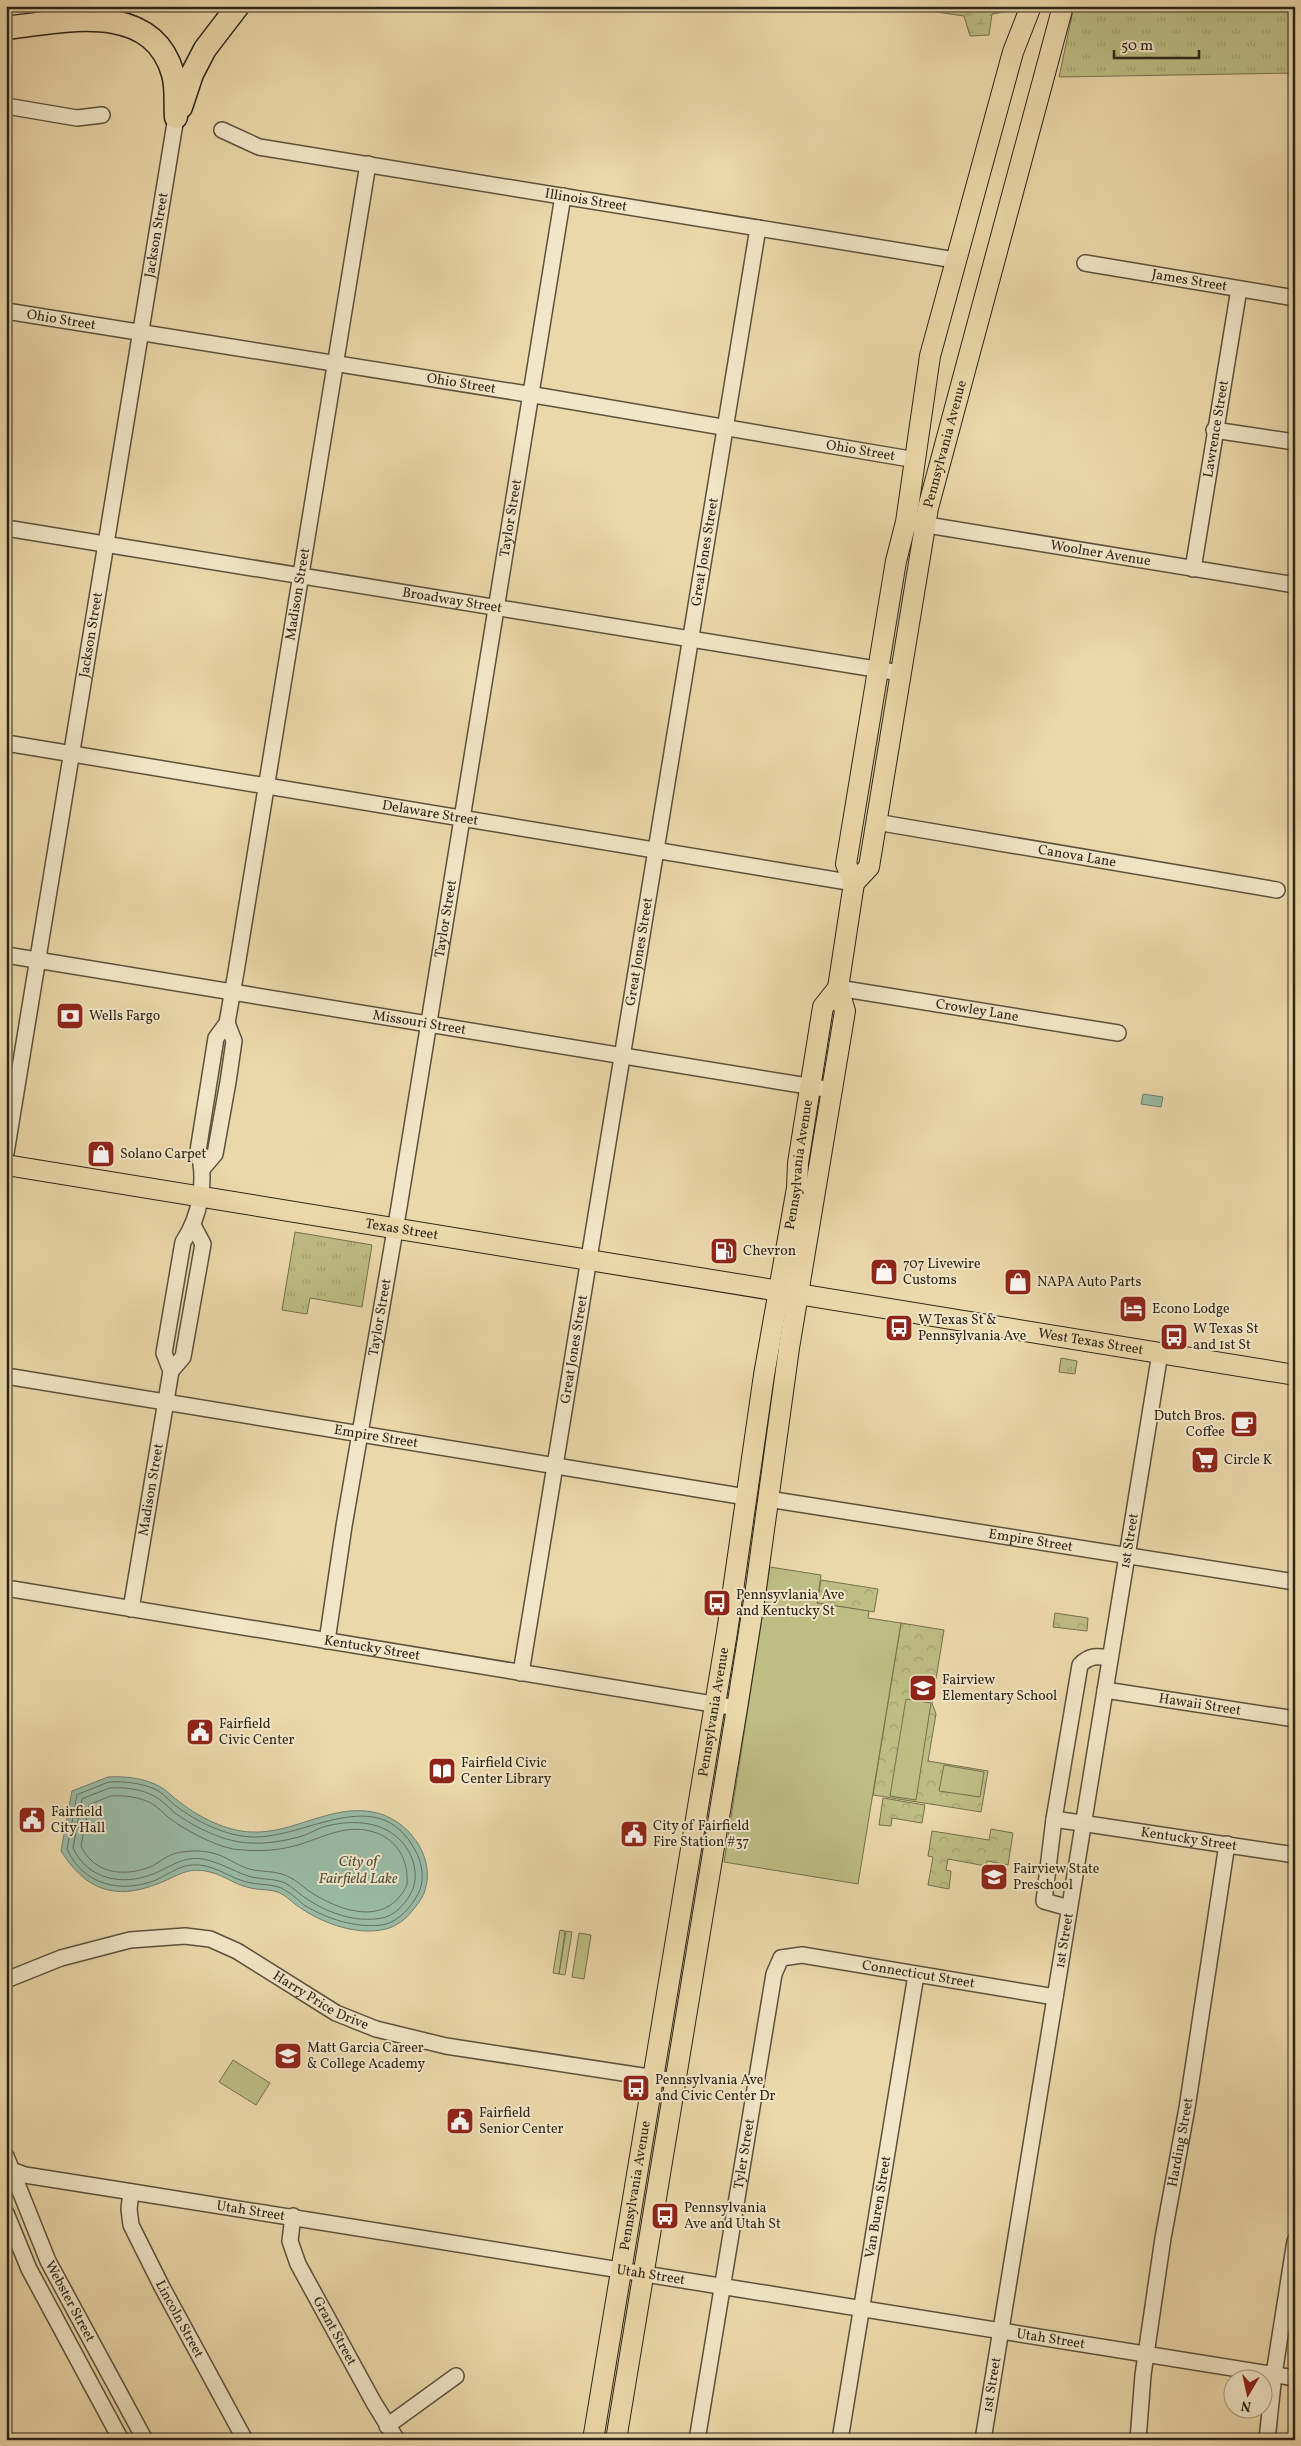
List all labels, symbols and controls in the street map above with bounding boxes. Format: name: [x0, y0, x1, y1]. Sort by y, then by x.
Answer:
scale bar: [1114, 28, 1198, 60]
text: 50 m: [1121, 36, 1153, 57]
street label: Illinois Street: [543, 184, 629, 216]
street label: Jackson Street: [140, 191, 173, 279]
street label: James Street: [1150, 265, 1229, 296]
street label: Ohio Street: [25, 305, 97, 335]
street label: Ohio Street: [425, 369, 497, 398]
street label: Pennsylvania Avenue: [919, 378, 972, 510]
street label: Lawrence Street: [1199, 379, 1233, 479]
street label: Ohio Street: [825, 435, 897, 466]
street label: Taylor Street: [495, 478, 526, 558]
street label: Great Jones Street: [687, 496, 723, 608]
street label: Woolner Avenue: [1049, 536, 1152, 571]
street label: Madison Street: [281, 546, 315, 642]
street label: Broadway Street: [401, 583, 504, 618]
street label: Jackson Street: [75, 591, 107, 679]
street label: Delaware Street: [381, 796, 480, 830]
street label: Canova Lane: [1037, 840, 1118, 872]
street label: Taylor Street: [430, 878, 461, 959]
street label: Great Jones Street: [621, 896, 658, 1007]
street label: Crowley Lane: [934, 994, 1020, 1026]
bank icon: Wells Fargo: [55, 1001, 85, 1031]
street label: Missouri Street: [371, 1006, 468, 1040]
place label: Wells Fargo: [89, 1007, 160, 1026]
street label: Pennsylvania Avenue: [780, 1098, 818, 1231]
shop icon: Solano Carpet: [86, 1139, 116, 1169]
place label: Solano Carpet: [120, 1145, 206, 1164]
street label: Texas Street: [364, 1214, 440, 1245]
fuel station icon: Chevron: [709, 1236, 739, 1266]
place label: Chevron: [743, 1242, 796, 1261]
place label: 707 Livewire Customs: [903, 1255, 981, 1290]
shop icon: 707 Livewire Customs: [869, 1257, 899, 1287]
shop icon: NAPA Auto Parts: [1003, 1267, 1033, 1297]
place label: NAPA Auto Parts: [1037, 1273, 1141, 1292]
street label: Taylor Street: [364, 1277, 396, 1358]
street label: Great Jones Street: [556, 1294, 592, 1405]
hotel icon: Econo Lodge: [1118, 1294, 1148, 1324]
place label: Econo Lodge: [1152, 1300, 1230, 1319]
place label: W Texas St & Pennsylvania Ave: [918, 1311, 1027, 1346]
bus stop icon: W Texas St & Pennsylvania Ave: [884, 1313, 914, 1343]
place label: W Texas St and 1st St: [1193, 1320, 1259, 1355]
bus stop icon: W Texas St and 1st St: [1159, 1322, 1189, 1352]
street label: West Texas Street: [1037, 1324, 1145, 1360]
place label: Dutch Bros. Coffee: [1154, 1407, 1225, 1442]
cafe icon: Dutch Bros. Coffee: [1229, 1409, 1259, 1439]
street label: Empire Street: [333, 1420, 420, 1453]
street label: Madison Street: [134, 1442, 168, 1537]
supermarket icon: Circle K: [1190, 1445, 1220, 1475]
place label: Circle K: [1224, 1451, 1273, 1470]
street label: 1st Street: [1116, 1512, 1143, 1570]
street label: Empire Street: [987, 1524, 1074, 1556]
place label: Pennsyvlania Ave and Kentucky St: [736, 1586, 845, 1621]
bus stop icon: Pennsyvlania Ave and Kentucky St: [702, 1588, 732, 1618]
street label: Kentucky Street: [323, 1631, 422, 1665]
street label: Pennsylvania Avenue: [694, 1645, 734, 1778]
place label: Fairview Elementary School: [942, 1671, 1057, 1706]
school or university icon: Fairview Elementary School: [908, 1673, 938, 1703]
street label: Hawaii Street: [1157, 1689, 1242, 1720]
place label: Fairfield Civic Center: [219, 1715, 295, 1750]
public building icon: Fairfield Civic Center: [185, 1717, 215, 1747]
place label: Fairfield Civic Center Library: [461, 1754, 552, 1789]
library icon: Fairfield Civic Center Library: [427, 1756, 457, 1786]
place label: Fairfield City Hall: [51, 1803, 105, 1838]
public building icon: Fairfield City Hall: [17, 1805, 47, 1835]
place label: City of Fairfield Fire Station #37: [653, 1817, 750, 1852]
public building icon: City of Fairfield Fire Station #37: [619, 1819, 649, 1849]
street label: Kentucky Street: [1139, 1823, 1238, 1856]
water label: City of Fairfield Lake: [319, 1852, 398, 1890]
place label: Fairview State Preschool: [1013, 1860, 1100, 1895]
school or university icon: Fairview State Preschool: [979, 1862, 1009, 1892]
street label: 1st Street: [1050, 1911, 1078, 1970]
street label: Connecticut Street: [861, 1956, 976, 1993]
street label: Harry Price Drive: [269, 1966, 372, 2035]
place label: Matt Garcia Career & College Academy: [307, 2039, 425, 2074]
school or university icon: Matt Garcia Career & College Academy: [273, 2041, 303, 2071]
place label: Pennsylvania Ave and Civic Center Dr: [655, 2071, 775, 2106]
bus stop icon: Pennsylvania Ave and Civic Center Dr: [621, 2073, 651, 2103]
street label: Harding Street: [1163, 2096, 1198, 2189]
place label: Fairfield Senior Center: [479, 2104, 564, 2139]
public building icon: Fairfield Senior Center: [445, 2106, 475, 2136]
street label: Tyler Street: [729, 2117, 759, 2191]
street label: Pennsylvania Avenue: [615, 2119, 655, 2252]
street label: Van Buren Street: [860, 2154, 896, 2260]
street label: Utah Street: [215, 2196, 287, 2226]
place label: Pennsylvania Ave and Utah St: [684, 2199, 781, 2234]
bus stop icon: Pennsylvania Ave and Utah St: [650, 2201, 680, 2231]
street label: Webster Street: [40, 2257, 100, 2346]
street label: Utah Street: [615, 2260, 687, 2290]
street label: Lincoln Street: [151, 2277, 208, 2361]
street label: Grant Street: [308, 2293, 361, 2369]
street label: Utah Street: [1015, 2324, 1087, 2354]
street label: 1st Street: [978, 2356, 1006, 2414]
north arrow: [1224, 2368, 1274, 2418]
text: N: [1240, 2395, 1253, 2416]

